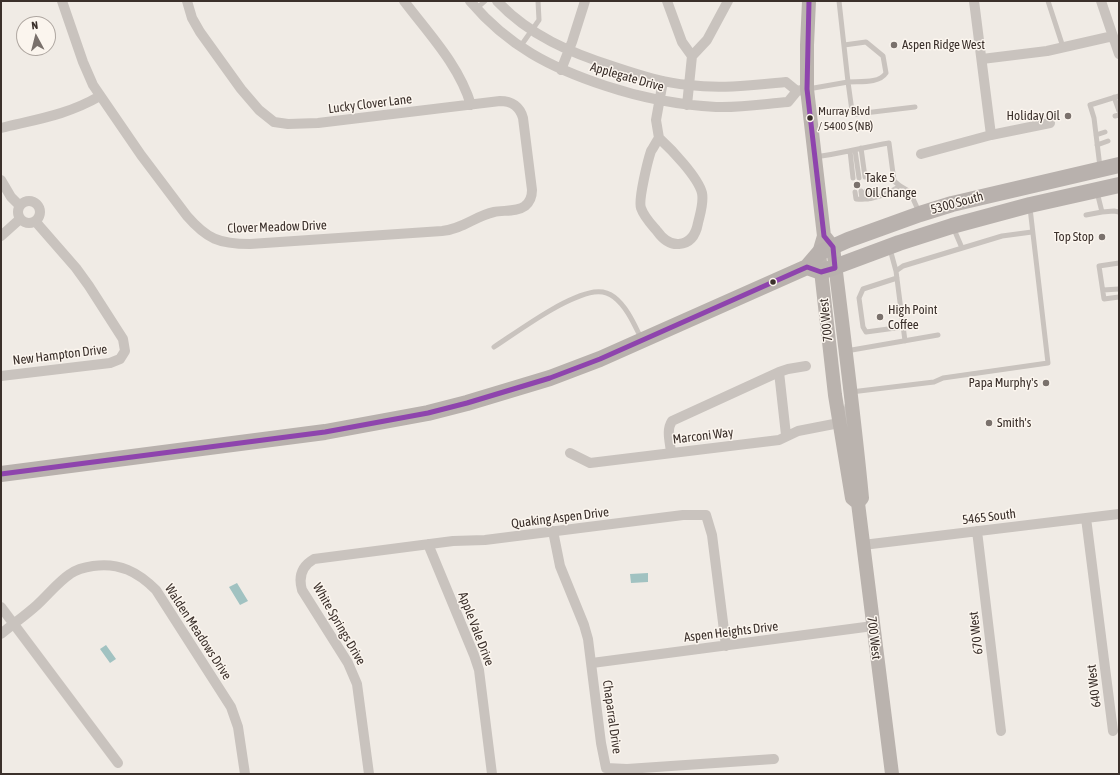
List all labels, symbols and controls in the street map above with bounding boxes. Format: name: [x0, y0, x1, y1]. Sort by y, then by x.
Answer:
north arrow: [16, 16, 56, 56]
text: N: [31, 19, 39, 31]
place label: Aspen Ridge West: [902, 37, 985, 53]
marker: Aspen Ridge West: [889, 40, 899, 50]
street label: Applegate Drive: [588, 59, 666, 95]
street label: Lucky Clover Lane: [327, 91, 413, 117]
place label: Murray Blvd / 5400 S (NB): [818, 104, 873, 132]
place label: Holiday Oil: [1007, 108, 1060, 124]
marker: Holiday Oil: [1063, 111, 1073, 121]
marker: Murray Blvd / 5400 S (NB): [805, 113, 815, 123]
place label: Take 5 Oil Change: [865, 170, 917, 201]
marker: Take 5 Oil Change: [852, 180, 862, 190]
street label: 5300 South: [929, 188, 985, 218]
street label: Clover Meadow Drive: [227, 217, 327, 237]
place label: Top Stop: [1054, 229, 1094, 245]
marker: Top Stop: [1097, 232, 1107, 242]
unlabelled marker: [768, 277, 778, 287]
street label: 700 West: [816, 298, 836, 342]
place label: High Point Coffee: [888, 302, 938, 333]
marker: High Point Coffee: [875, 312, 885, 322]
street label: New Hampton Drive: [12, 341, 108, 369]
place label: Papa Murphy's: [968, 375, 1038, 391]
marker: Papa Murphy's: [1041, 378, 1051, 388]
place label: Smith's: [997, 415, 1031, 431]
marker: Smith's: [984, 418, 994, 428]
street label: Marconi Way: [672, 425, 734, 447]
street label: Quaking Aspen Drive: [510, 504, 610, 532]
street label: 5465 South: [961, 506, 1017, 528]
street label: White Springs Drive: [309, 580, 369, 668]
street label: Walden Meadows Drive: [161, 581, 235, 683]
street label: Apple Vale Drive: [455, 590, 497, 668]
street label: 670 West: [966, 611, 986, 655]
street label: 700 West: [864, 616, 884, 660]
street label: Aspen Heights Drive: [683, 618, 779, 646]
street label: 640 West: [1084, 664, 1104, 708]
street label: Chaparral Drive: [599, 679, 625, 755]

